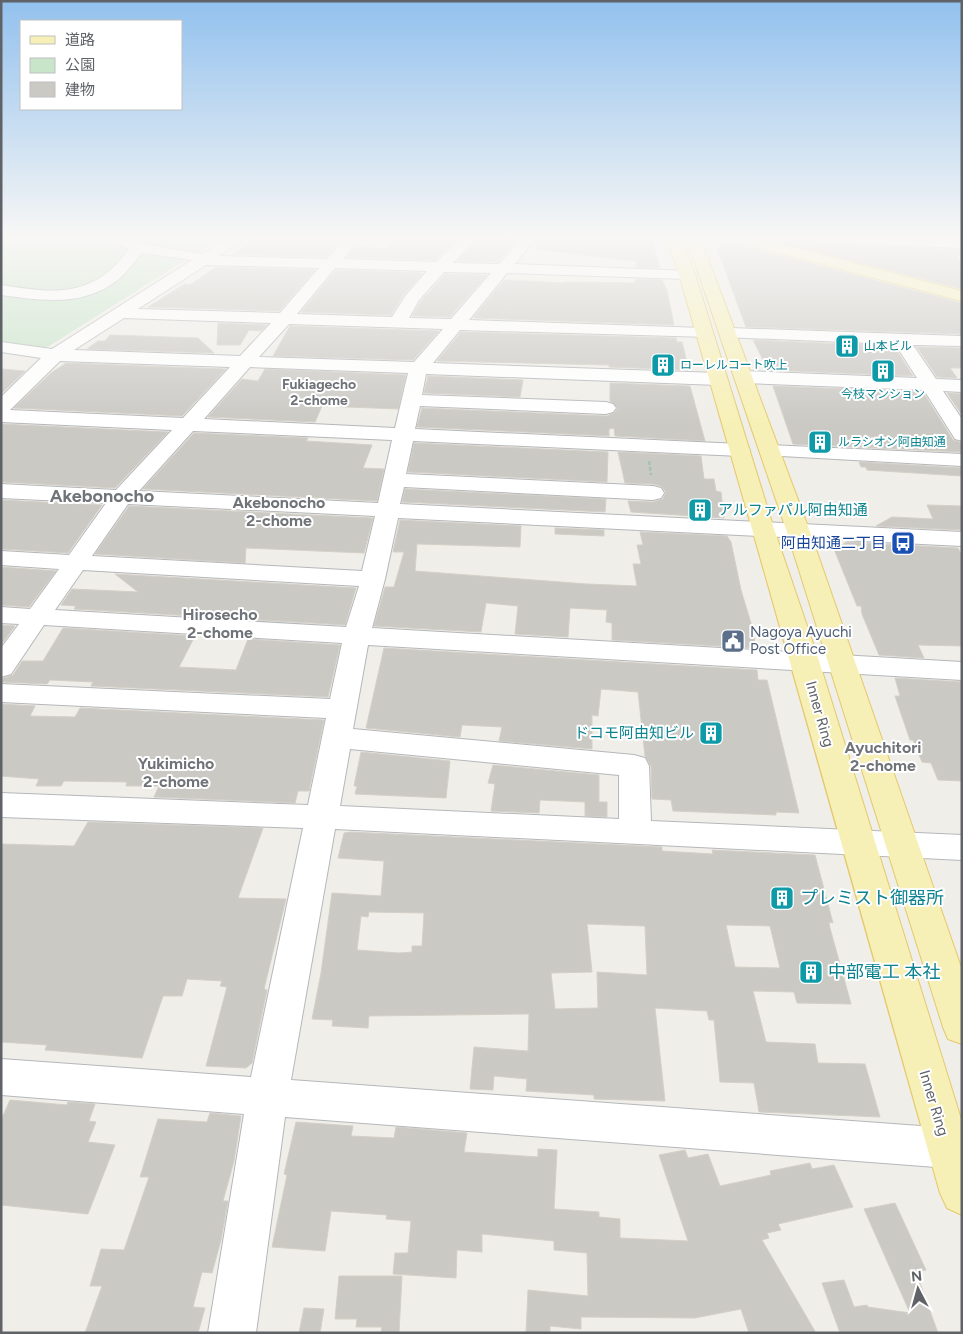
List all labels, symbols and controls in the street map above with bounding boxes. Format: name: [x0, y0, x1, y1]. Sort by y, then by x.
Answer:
legend: [20, 20, 182, 110]
text: 道路: [65, 31, 95, 49]
text: 公園: [65, 56, 95, 74]
text: 建物: [65, 81, 95, 99]
building icon: 山本ビル: [834, 333, 860, 359]
place label: 山本ビル: [864, 339, 912, 353]
building icon: ローレルコート吹上: [650, 352, 676, 378]
place label: ローレルコート吹上: [680, 358, 788, 372]
building icon: 今枝マンション: [870, 358, 896, 384]
district label: Fukiagecho 2-chome: [282, 376, 356, 409]
place label: 今枝マンション: [841, 387, 925, 401]
building icon: ルラシオン阿由知通: [807, 429, 833, 455]
place label: ルラシオン阿由知通: [838, 435, 946, 449]
district label: Akebonocho: [50, 485, 154, 507]
district label: Akebonocho 2-chome: [233, 493, 325, 530]
building icon: アルファパル阿由知通: [687, 497, 713, 523]
place label: アルファパル阿由知通: [718, 501, 868, 519]
bus stop icon: 阿由知通二丁目: [890, 530, 916, 556]
place label: 阿由知通二丁目: [781, 534, 886, 552]
district label: Hirosecho 2-chome: [182, 605, 258, 642]
place label: Nagoya Ayuchi Post Office: [750, 623, 852, 658]
public building icon: Nagoya Ayuchi Post Office: [720, 628, 746, 654]
street label: Inner Ring: [802, 679, 838, 749]
building icon: ドコモ阿由知ビル: [698, 720, 724, 746]
place label: ドコモ阿由知ビル: [574, 724, 694, 742]
district label: Ayuchitori 2-chome: [845, 738, 921, 775]
district label: Yukimicho 2-chome: [138, 754, 214, 791]
building icon: プレミスト御器所: [769, 885, 795, 911]
place label: プレミスト御器所: [800, 887, 944, 909]
building icon: 中部電工 本社: [798, 959, 824, 985]
place label: 中部電工 本社: [828, 961, 940, 983]
street label: Inner Ring: [915, 1068, 953, 1138]
north arrow: [893, 1264, 943, 1314]
text: N: [910, 1268, 923, 1286]

